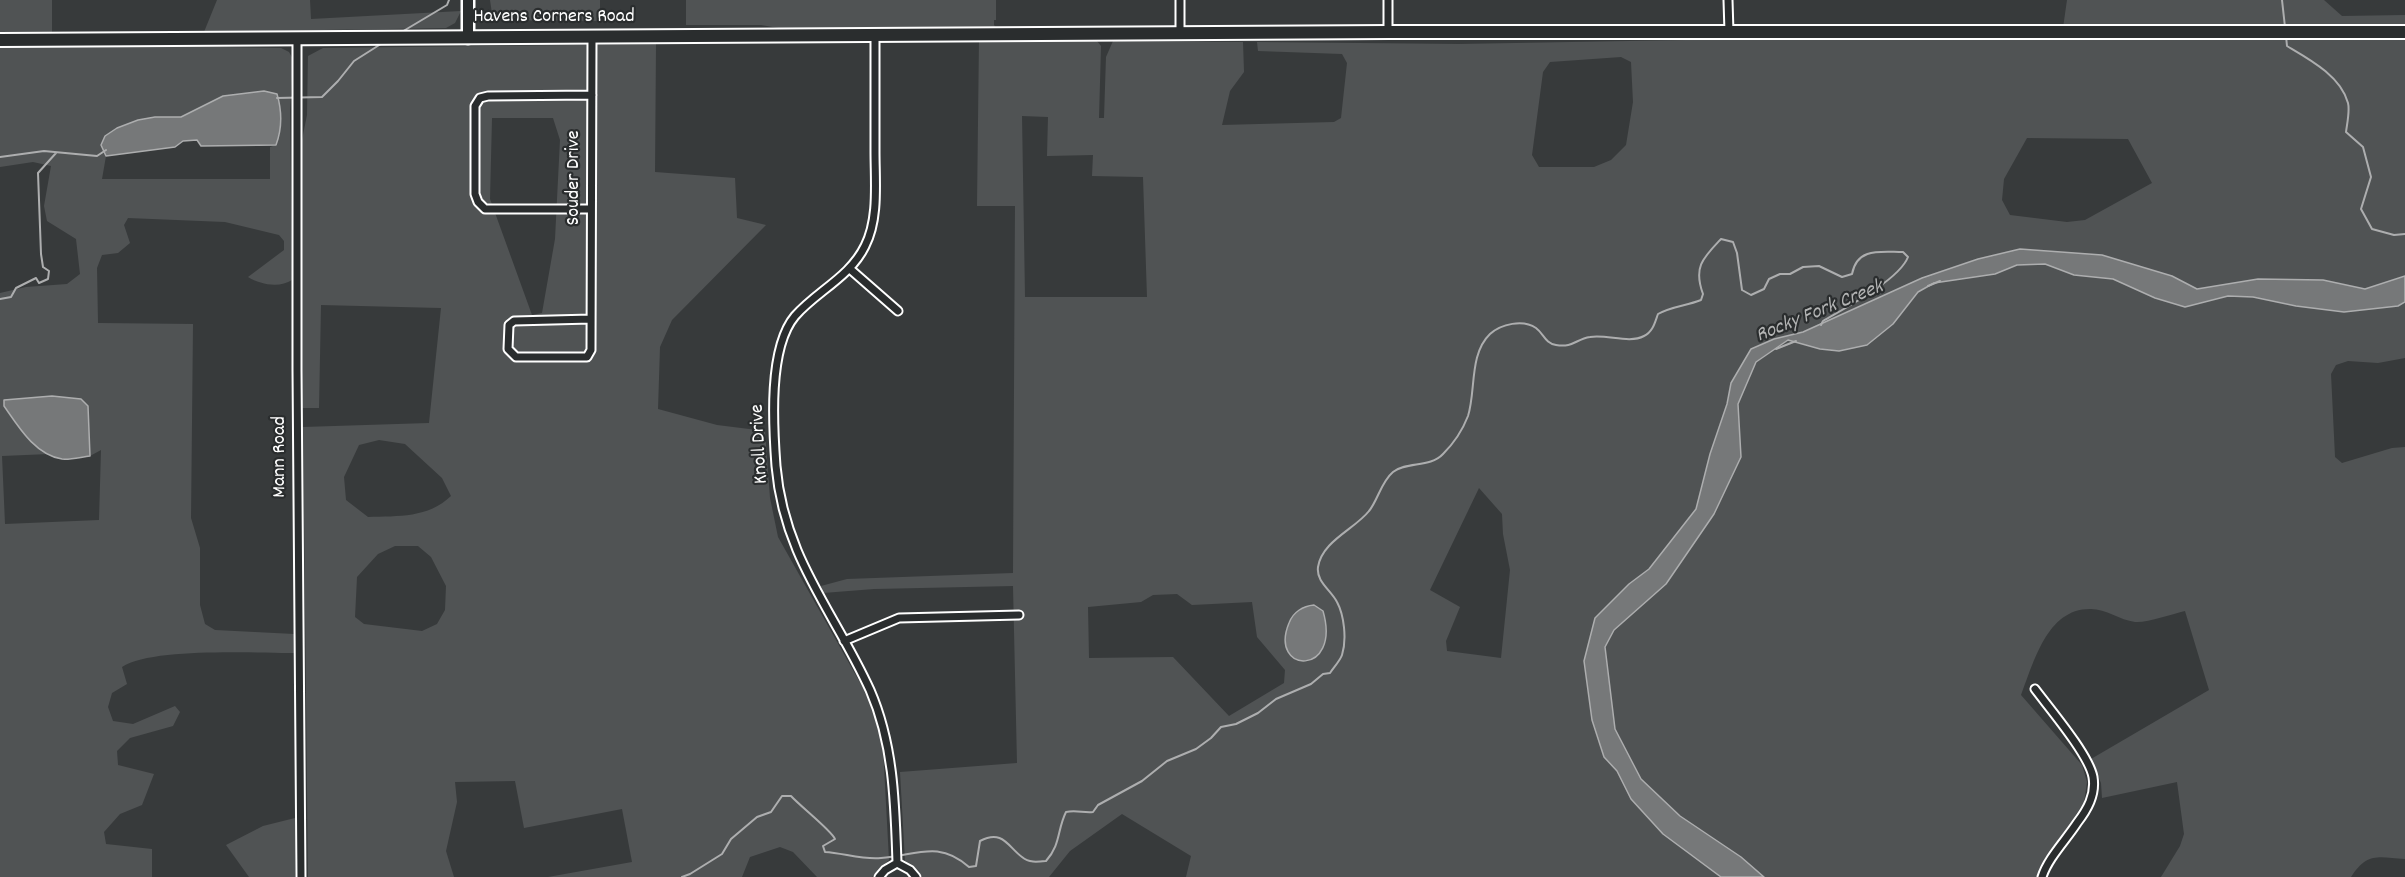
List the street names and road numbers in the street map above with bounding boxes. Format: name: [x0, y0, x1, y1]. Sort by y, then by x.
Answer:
street label: Havens Corners Road: [473, 6, 635, 30]
street label: Souder Drive: [563, 130, 587, 226]
street label: Knoll Drive: [747, 403, 775, 485]
street label: Mann Road: [269, 416, 293, 498]

